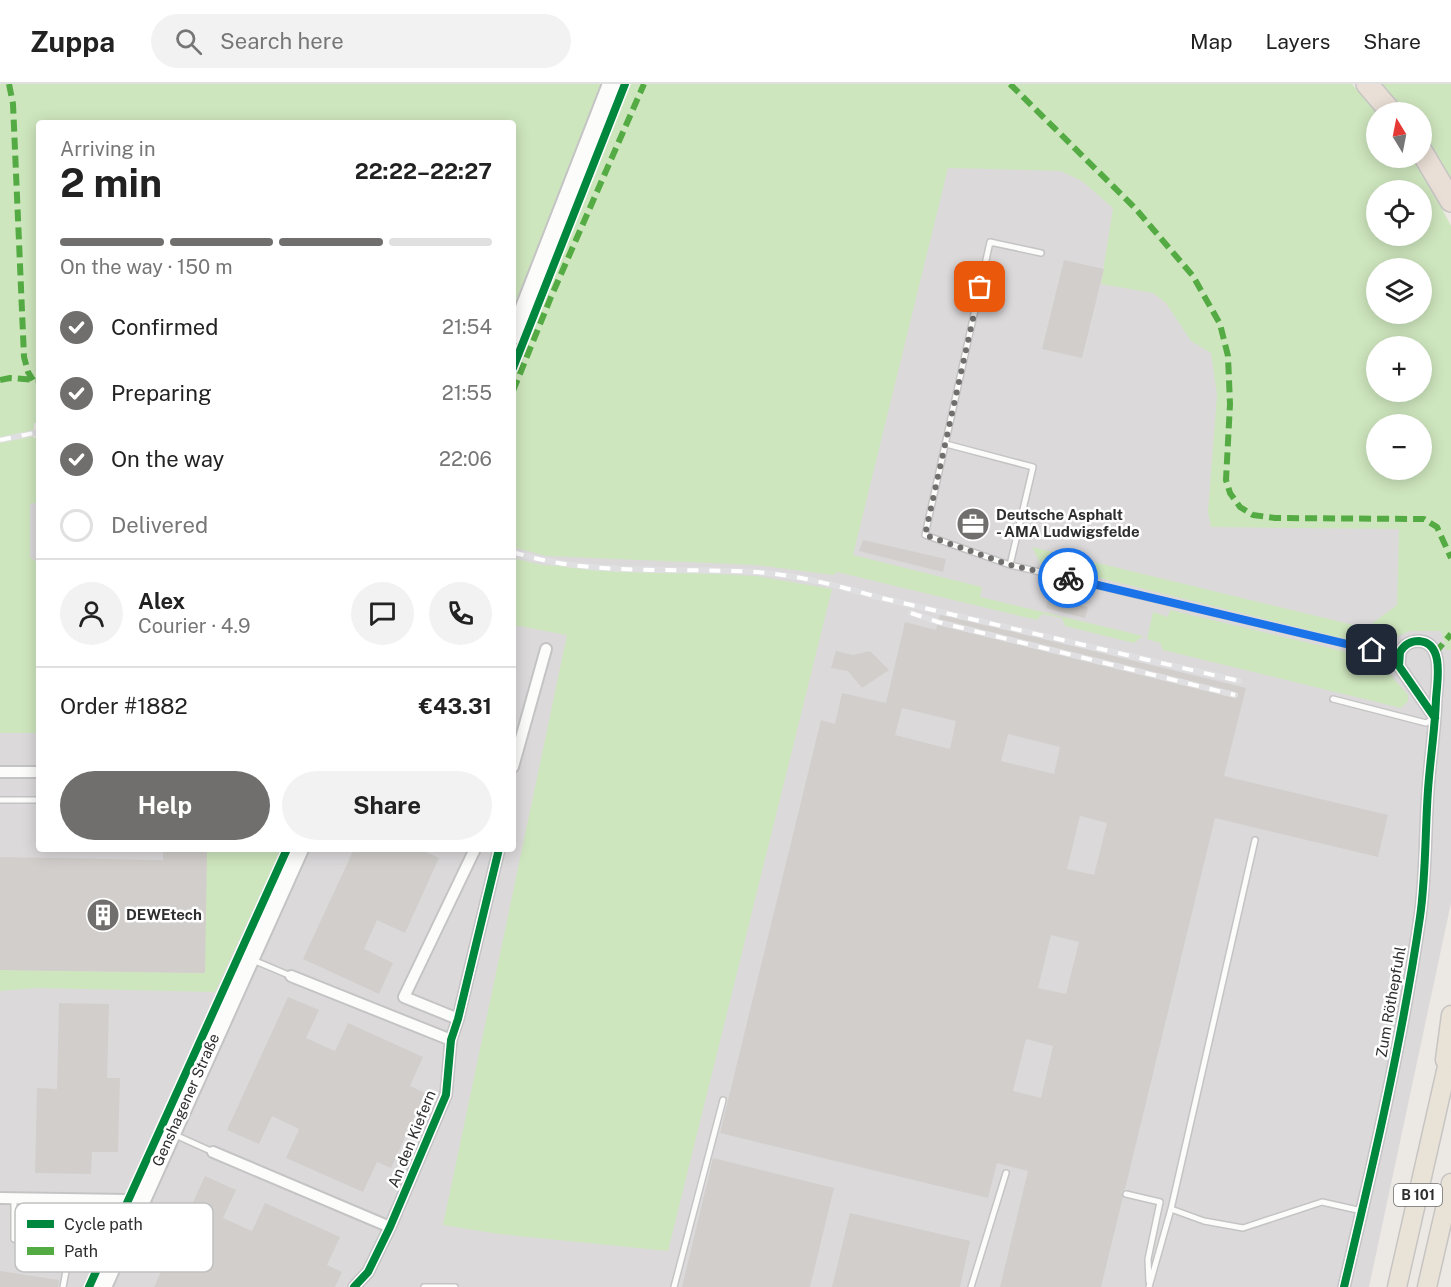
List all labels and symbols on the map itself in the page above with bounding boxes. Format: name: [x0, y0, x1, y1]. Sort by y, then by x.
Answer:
north arrow: [1366, 102, 1432, 168]
pin: [954, 261, 1005, 312]
office icon: Deutsche Asphalt - AMA Ludwigsfelde: [955, 506, 991, 542]
place label: Deutsche Asphalt - AMA Ludwigsfelde: [996, 506, 1140, 540]
courier: [1038, 548, 1098, 608]
pin: [1346, 624, 1397, 675]
building icon: DEWEtech: [85, 897, 121, 933]
place label: DEWEtech: [126, 906, 202, 923]
street label: Zum Röthepfuhl: [1372, 945, 1409, 1059]
street label: Genshagener Straße: [149, 1031, 223, 1169]
street label: An den Kiefern: [384, 1088, 439, 1190]
road number: B 101: [1394, 1184, 1442, 1206]
legend: [15, 1203, 213, 1272]
text: Cycle path: [64, 1215, 143, 1234]
text: Path: [64, 1242, 98, 1261]

